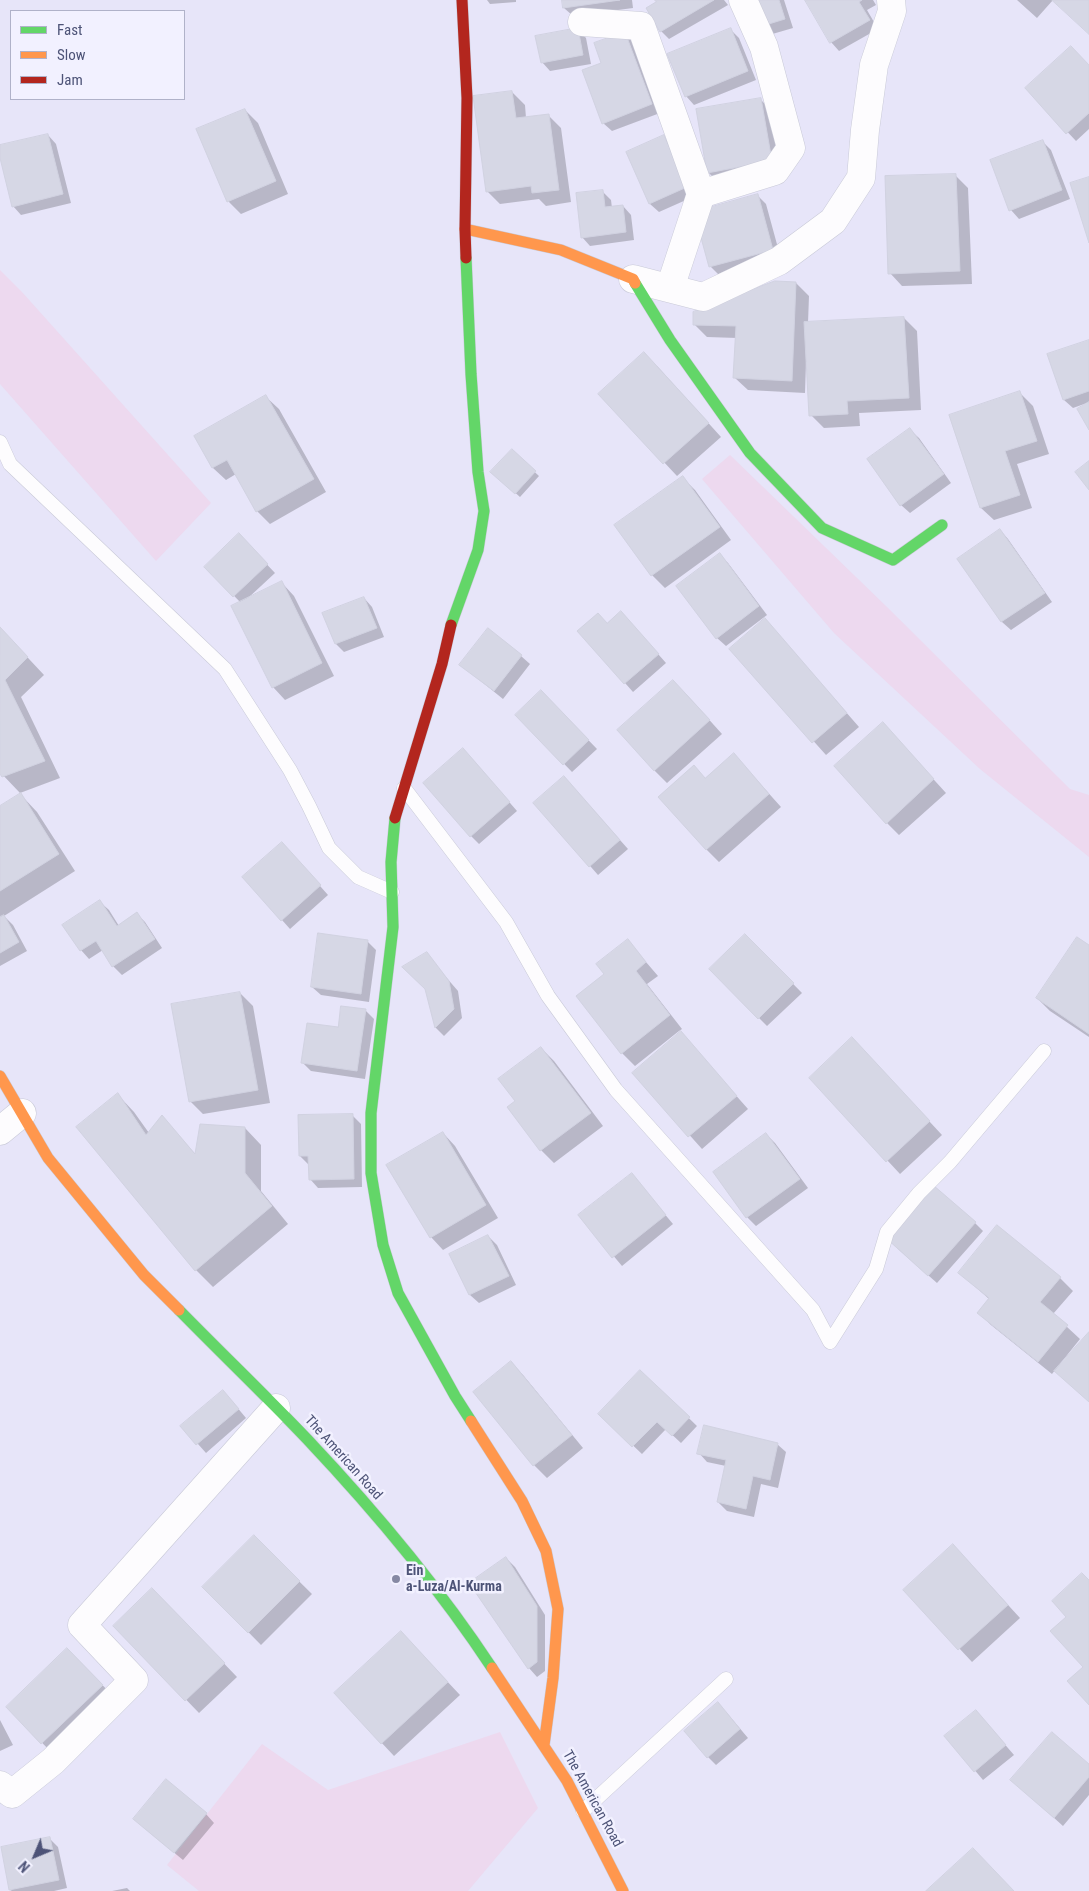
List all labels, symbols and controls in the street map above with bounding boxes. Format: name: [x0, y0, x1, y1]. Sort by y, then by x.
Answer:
legend: [10, 10, 185, 100]
text: Fast: [57, 21, 82, 39]
text: Slow: [57, 46, 86, 64]
text: Jam: [57, 71, 83, 89]
street label: The American Road: [301, 1412, 385, 1504]
place label: Ein a-Luza/Al-Kurma: [406, 1563, 502, 1595]
marker: Ein a-Luza/Al-Kurma: [390, 1573, 402, 1585]
street label: The American Road: [559, 1748, 625, 1850]
north arrow: [10, 1831, 60, 1881]
text: N: [16, 1858, 33, 1875]

